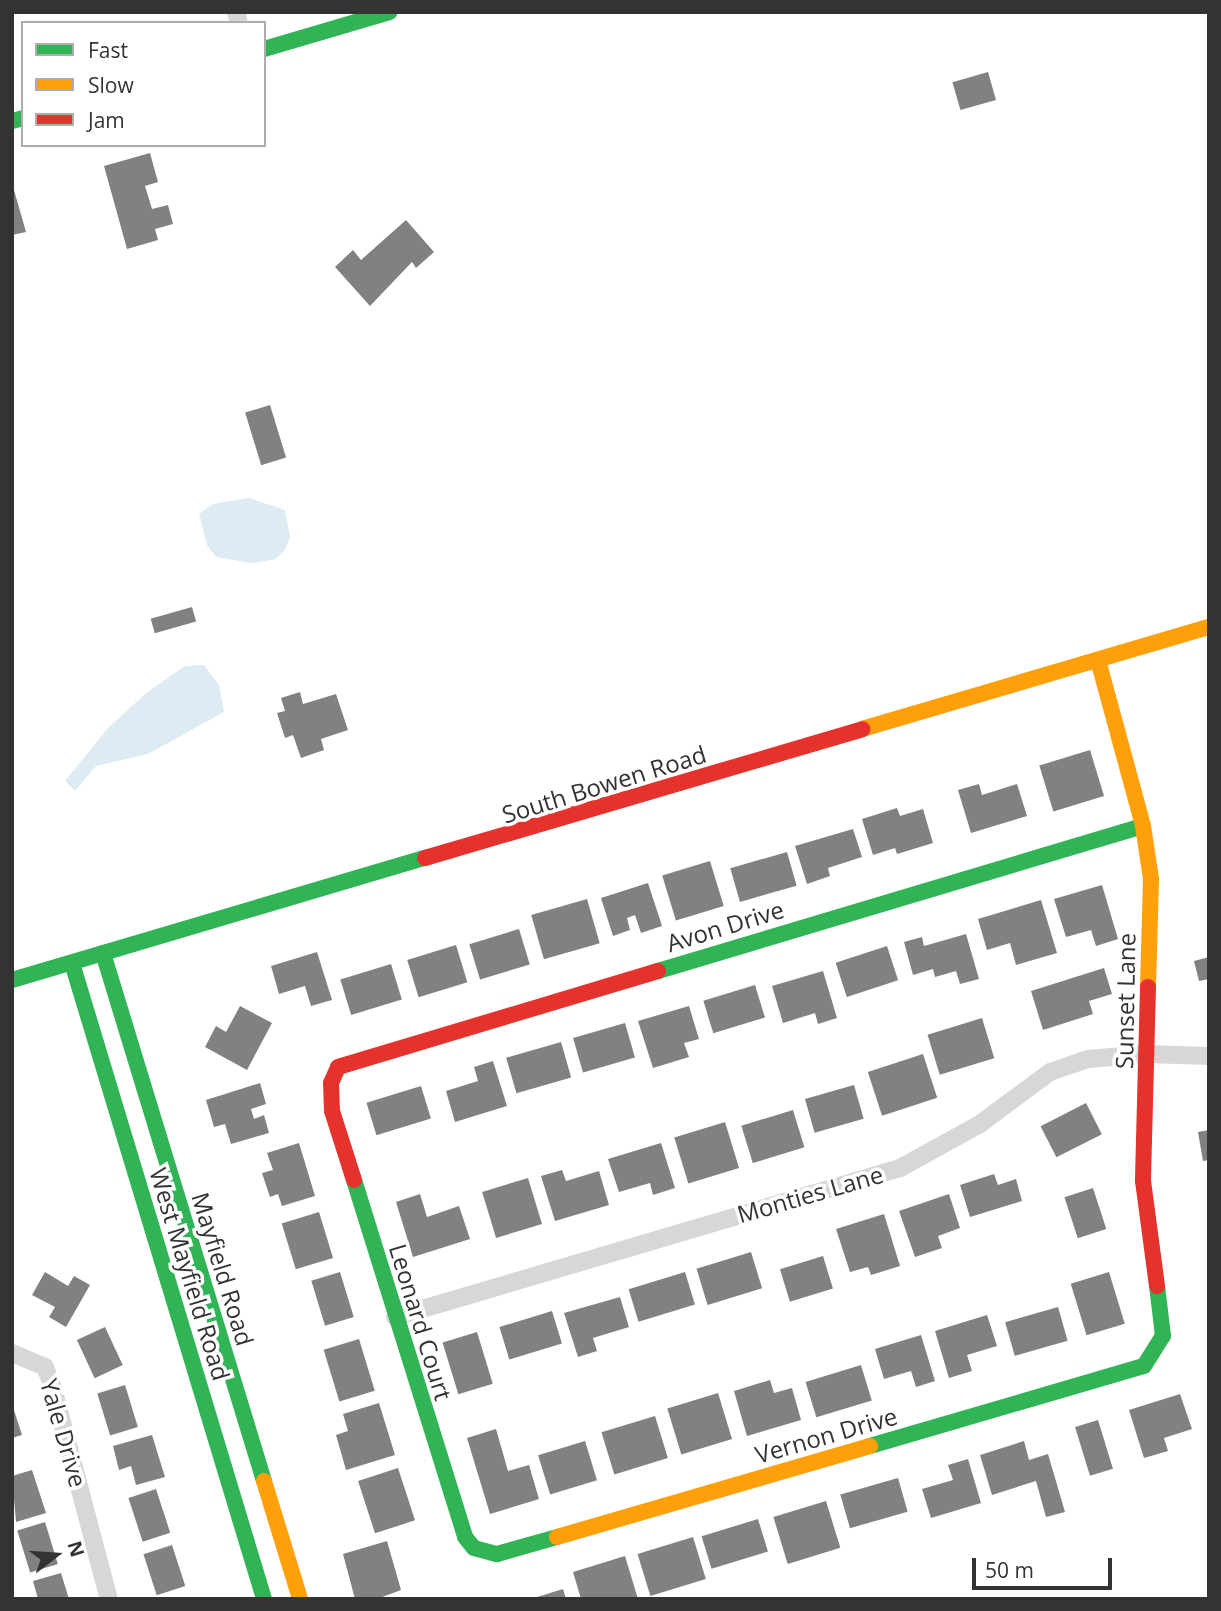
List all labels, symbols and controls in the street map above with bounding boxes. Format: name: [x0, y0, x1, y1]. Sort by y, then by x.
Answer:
legend: [21, 21, 266, 147]
text: Fast: [88, 36, 128, 64]
text: Slow: [88, 71, 134, 99]
text: Jam: [88, 106, 125, 134]
street label: South Bowen Road: [498, 739, 710, 829]
street label: Avon Drive: [663, 894, 787, 958]
street label: Sunset Lane: [1109, 933, 1141, 1069]
street label: Monties Lane: [734, 1159, 886, 1229]
street label: West Mayfield Road: [144, 1164, 236, 1384]
street label: Mayfield Road: [186, 1189, 260, 1349]
street label: Leonard Court: [384, 1240, 458, 1404]
street label: Yale Drive: [35, 1376, 93, 1490]
street label: Vernon Drive: [752, 1401, 900, 1469]
north arrow: [21, 1520, 91, 1590]
text: N: [61, 1538, 91, 1560]
scale bar: [976, 1544, 1116, 1588]
text: 50 m: [985, 1556, 1034, 1584]

